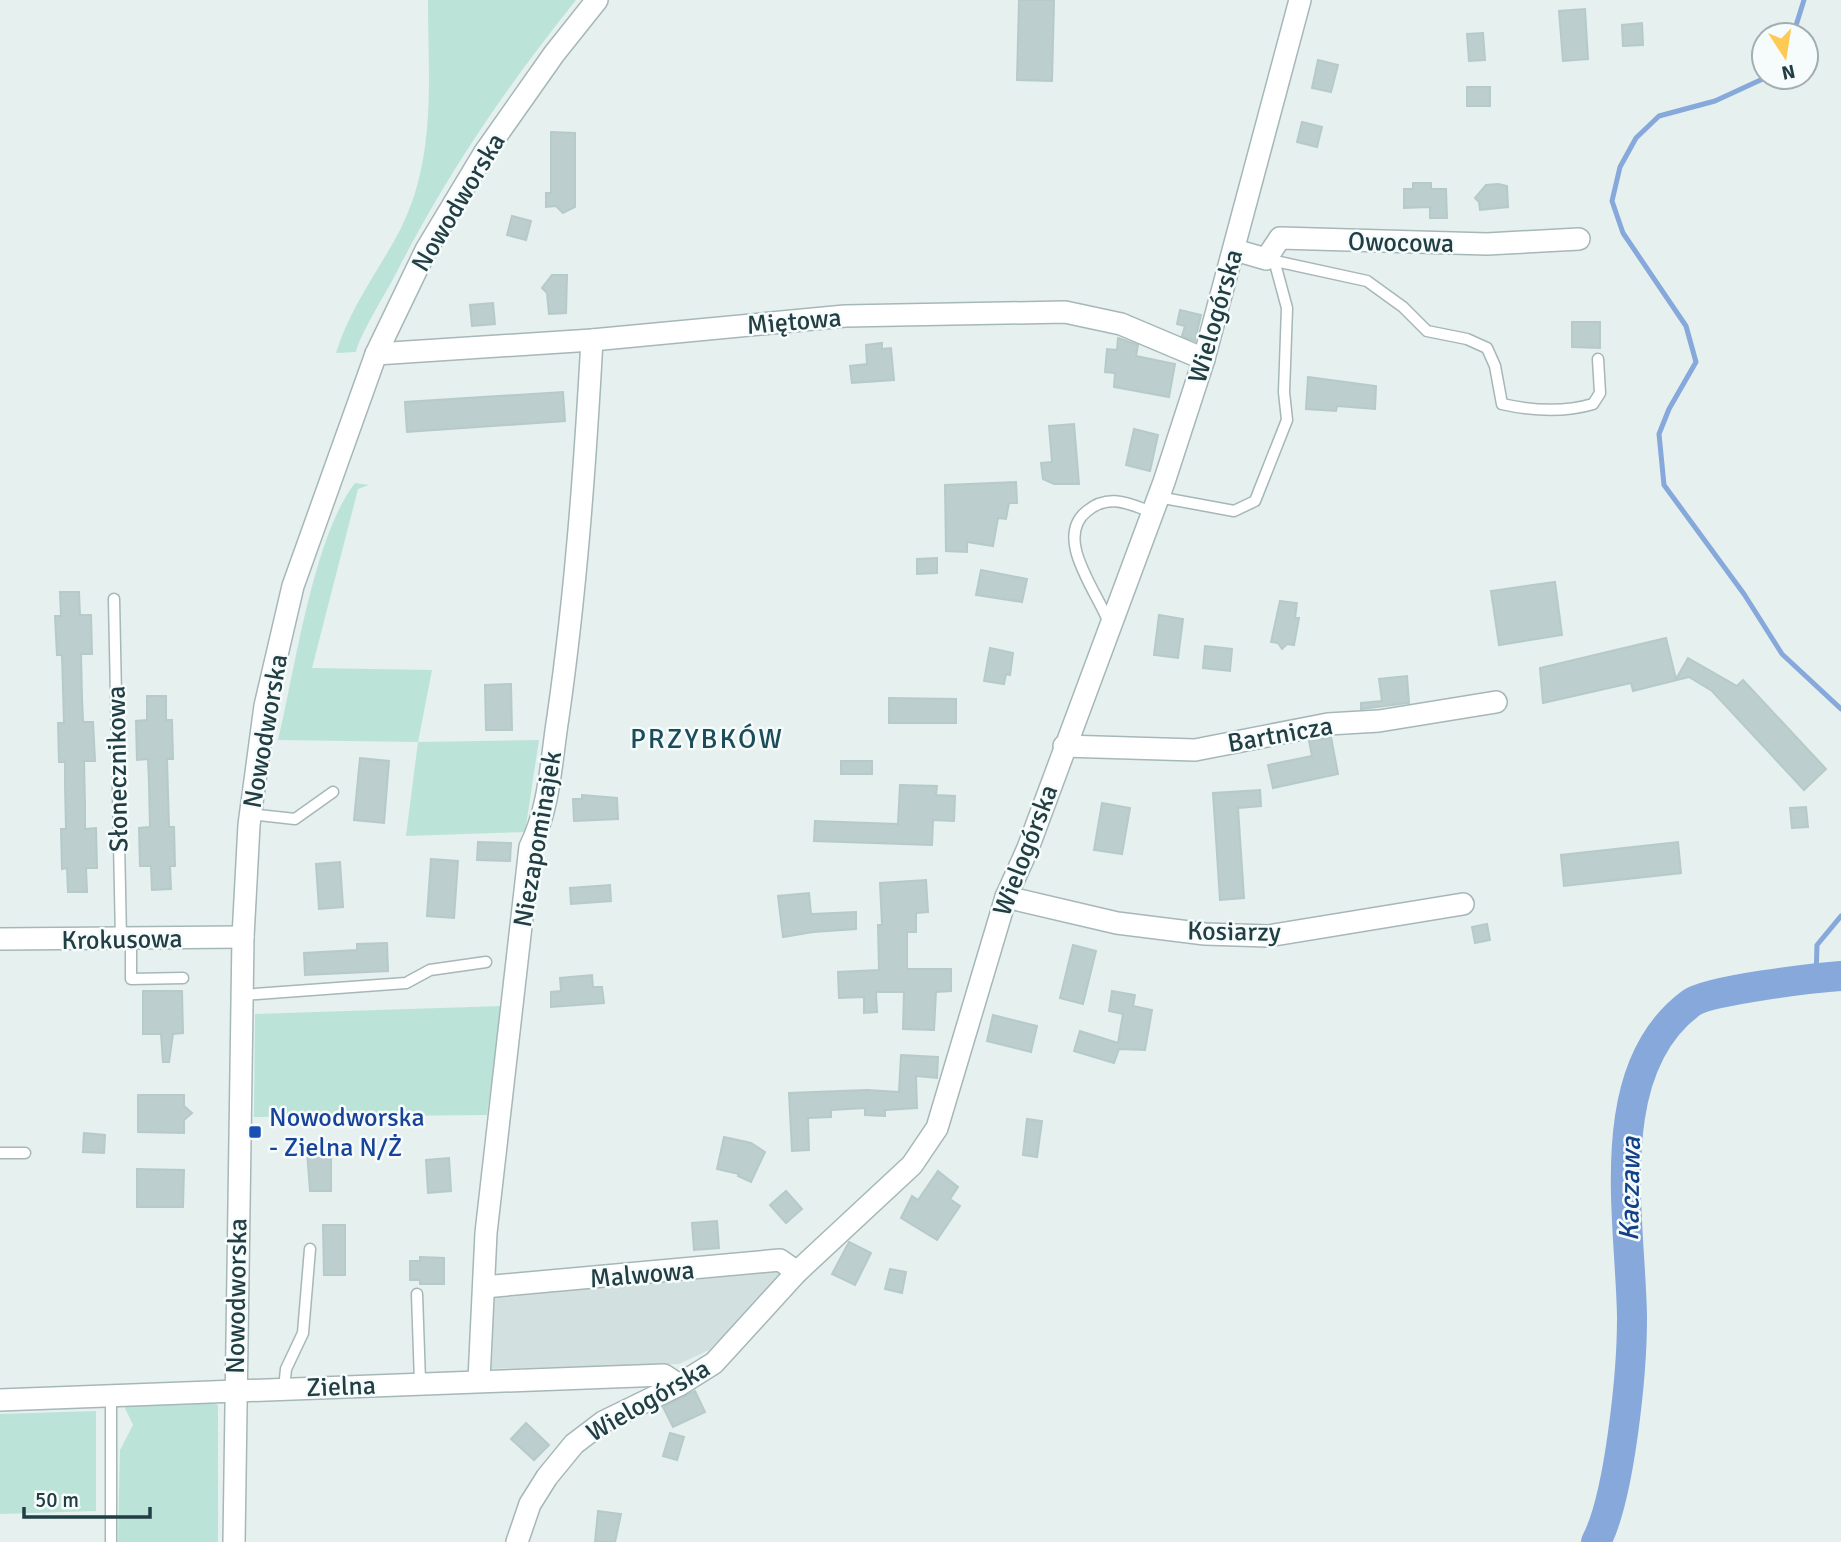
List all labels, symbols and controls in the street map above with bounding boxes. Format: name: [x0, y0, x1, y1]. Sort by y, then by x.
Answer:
north arrow: [1750, 21, 1820, 91]
text: N: [1779, 59, 1797, 85]
street label: Nowodworska: [405, 128, 513, 278]
street label: Owocowa: [1348, 226, 1454, 260]
street label: Wielogórska: [1182, 246, 1250, 387]
street label: Miętowa: [745, 302, 843, 342]
street label: Nowodworska: [237, 652, 295, 811]
street label: Słonecznikowa: [101, 685, 135, 852]
street label: Bartnicza: [1225, 710, 1335, 760]
district label: PRZYBKÓW: [630, 722, 784, 756]
street label: Niezapominajek: [507, 749, 569, 930]
street label: Wielogórska: [986, 780, 1066, 920]
street label: Kosiarzy: [1187, 915, 1281, 949]
street label: Krokusowa: [61, 923, 183, 957]
place label: Nowodworska - Zielna N/Ż: [269, 1102, 425, 1164]
marker: Nowodworska - Zielna N/Ż: [247, 1124, 263, 1140]
water label: Kaczawa: [1612, 1136, 1648, 1242]
street label: Nowodworska: [220, 1218, 254, 1374]
street label: Malwowa: [588, 1254, 696, 1296]
street label: Wielogórska: [581, 1353, 716, 1449]
street label: Zielna: [306, 1370, 376, 1404]
scale bar: [24, 1476, 150, 1520]
text: 50 m: [35, 1487, 79, 1513]

